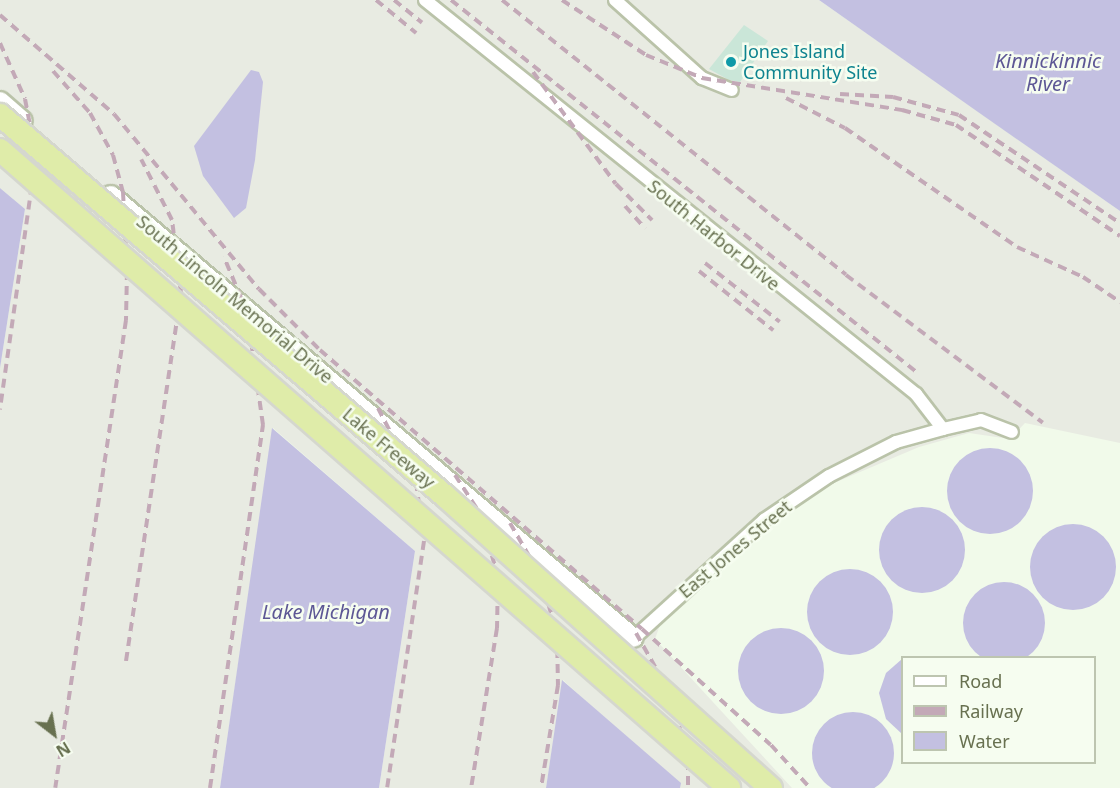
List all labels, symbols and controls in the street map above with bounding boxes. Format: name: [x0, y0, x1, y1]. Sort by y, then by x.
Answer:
place label: Jones Island Community Site: [743, 41, 877, 84]
water label: Kinnickinnic River: [995, 49, 1101, 96]
marker: Jones Island Community Site: [724, 55, 738, 69]
street label: South Harbor Drive: [644, 175, 784, 295]
street label: South Lincoln Memorial Drive: [132, 211, 338, 387]
street label: Lake Freeway: [338, 403, 440, 493]
street label: East Jones Street: [674, 496, 796, 602]
water label: Lake Michigan: [262, 599, 390, 623]
legend: [901, 656, 1096, 764]
text: Road: [959, 669, 1002, 693]
text: Railway: [959, 699, 1023, 723]
north arrow: [24, 704, 84, 764]
text: Water: [959, 729, 1010, 753]
text: N: [52, 737, 75, 762]

